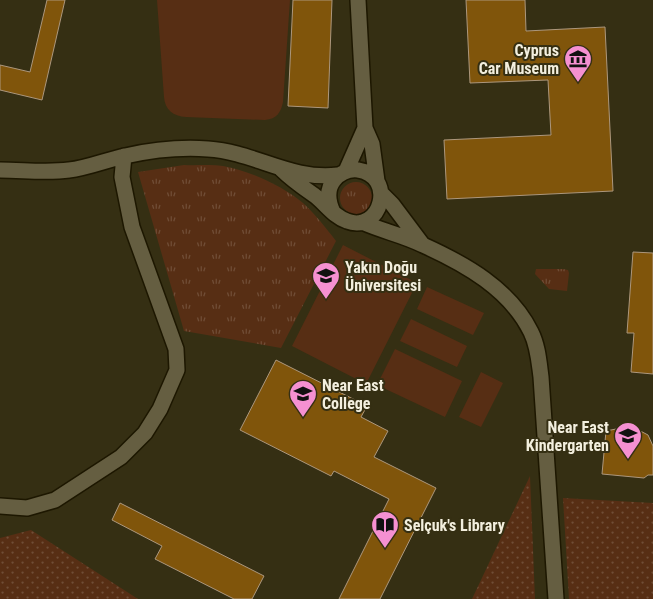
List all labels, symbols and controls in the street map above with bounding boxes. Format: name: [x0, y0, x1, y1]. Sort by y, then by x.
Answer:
place label: Cyprus Car Museum: [479, 41, 559, 78]
museum icon: Cyprus Car Museum: [563, 44, 593, 83]
place label: Yakın Doğu Üniversitesi: [345, 258, 421, 295]
school or university icon: Yakın Doğu Üniversitesi: [311, 261, 341, 300]
place label: Near East College: [322, 376, 384, 413]
school or university icon: Near East College: [288, 379, 318, 418]
place label: Near East Kindergarten: [526, 418, 609, 455]
school or university icon: Near East Kindergarten: [613, 421, 643, 460]
library icon: Selçuk's Library: [370, 510, 400, 549]
place label: Selçuk's Library: [404, 516, 505, 535]

